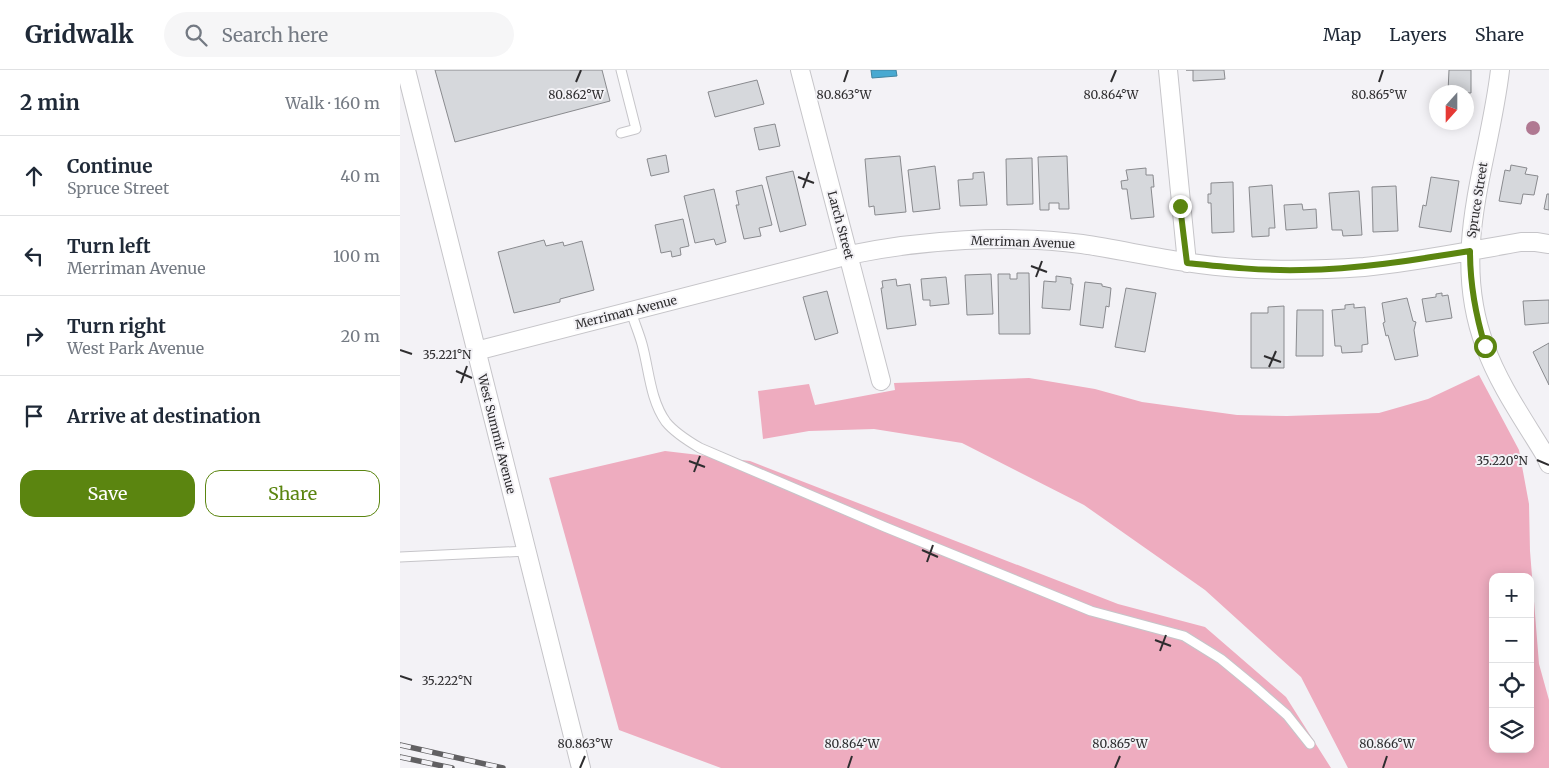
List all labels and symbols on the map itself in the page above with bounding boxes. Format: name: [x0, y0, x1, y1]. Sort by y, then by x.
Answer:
north arrow: [1429, 85, 1474, 130]
text: 80.862°W: [548, 87, 605, 102]
text: 80.863°W: [817, 87, 873, 102]
text: 80.864°W: [1083, 87, 1140, 102]
text: 80.865°W: [1351, 87, 1408, 102]
street label: Spruce Street: [1464, 161, 1490, 239]
street label: Larch Street: [825, 189, 857, 261]
route end: [1169, 195, 1192, 218]
street label: Merriman Avenue: [971, 233, 1075, 251]
street label: Merriman Avenue: [574, 292, 678, 332]
route start: [1474, 335, 1497, 358]
text: 35.221°N: [423, 347, 472, 362]
street label: West Summit Avenue: [475, 372, 519, 495]
text: 35.220°N: [1476, 453, 1528, 468]
text: 35.222°N: [422, 673, 473, 688]
text: 80.863°W: [558, 736, 614, 751]
text: 80.864°W: [824, 736, 881, 751]
text: 80.865°W: [1092, 736, 1149, 751]
text: 80.866°W: [1359, 736, 1416, 751]

